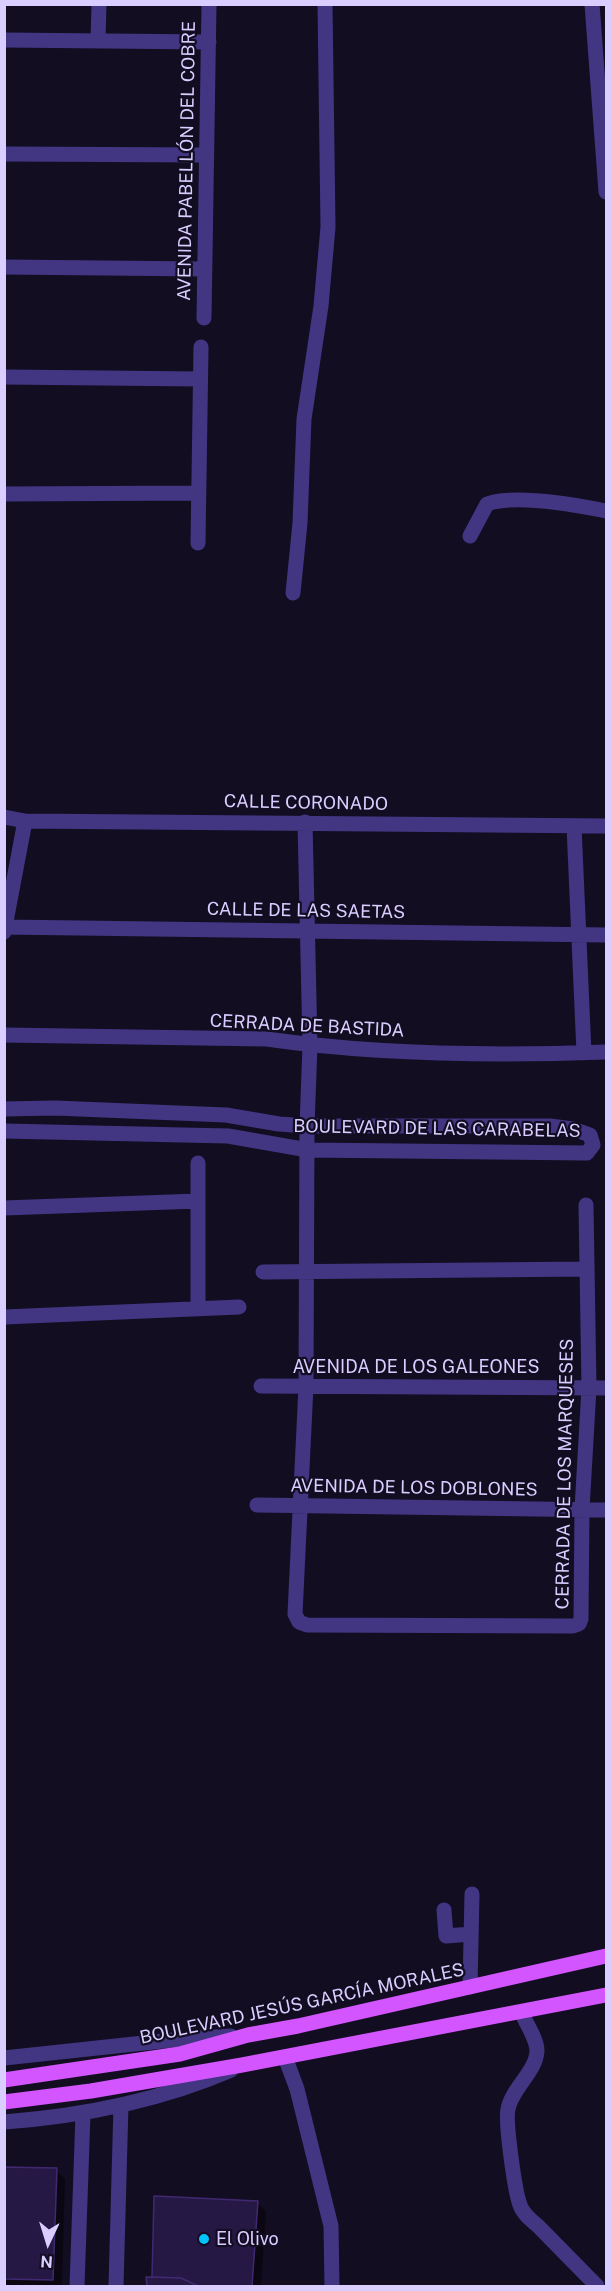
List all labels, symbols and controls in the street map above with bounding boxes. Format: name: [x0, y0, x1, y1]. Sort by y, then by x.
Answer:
street label: AVENIDA PABELLÓN DEL COBRE: [174, 21, 200, 301]
street label: CALLE CORONADO: [224, 791, 388, 815]
street label: CALLE DE LAS SAETAS: [207, 898, 405, 924]
street label: CERRADA DE BASTIDA: [209, 1010, 405, 1042]
street label: BOULEVARD DE LAS CARABELAS: [293, 1116, 581, 1142]
street label: CERRADA DE LOS MARQUESES: [552, 1338, 578, 1610]
street label: AVENIDA DE LOS GALEONES: [292, 1356, 540, 1378]
street label: AVENIDA DE LOS DOBLONES: [290, 1475, 538, 1501]
street label: BOULEVARD JESÚS GARCÍA MORALES: [138, 1959, 466, 2049]
north arrow: [18, 2213, 78, 2273]
place label: El Olivo: [216, 2228, 279, 2250]
marker: El Olivo: [197, 2232, 211, 2246]
text: N: [40, 2252, 54, 2271]

